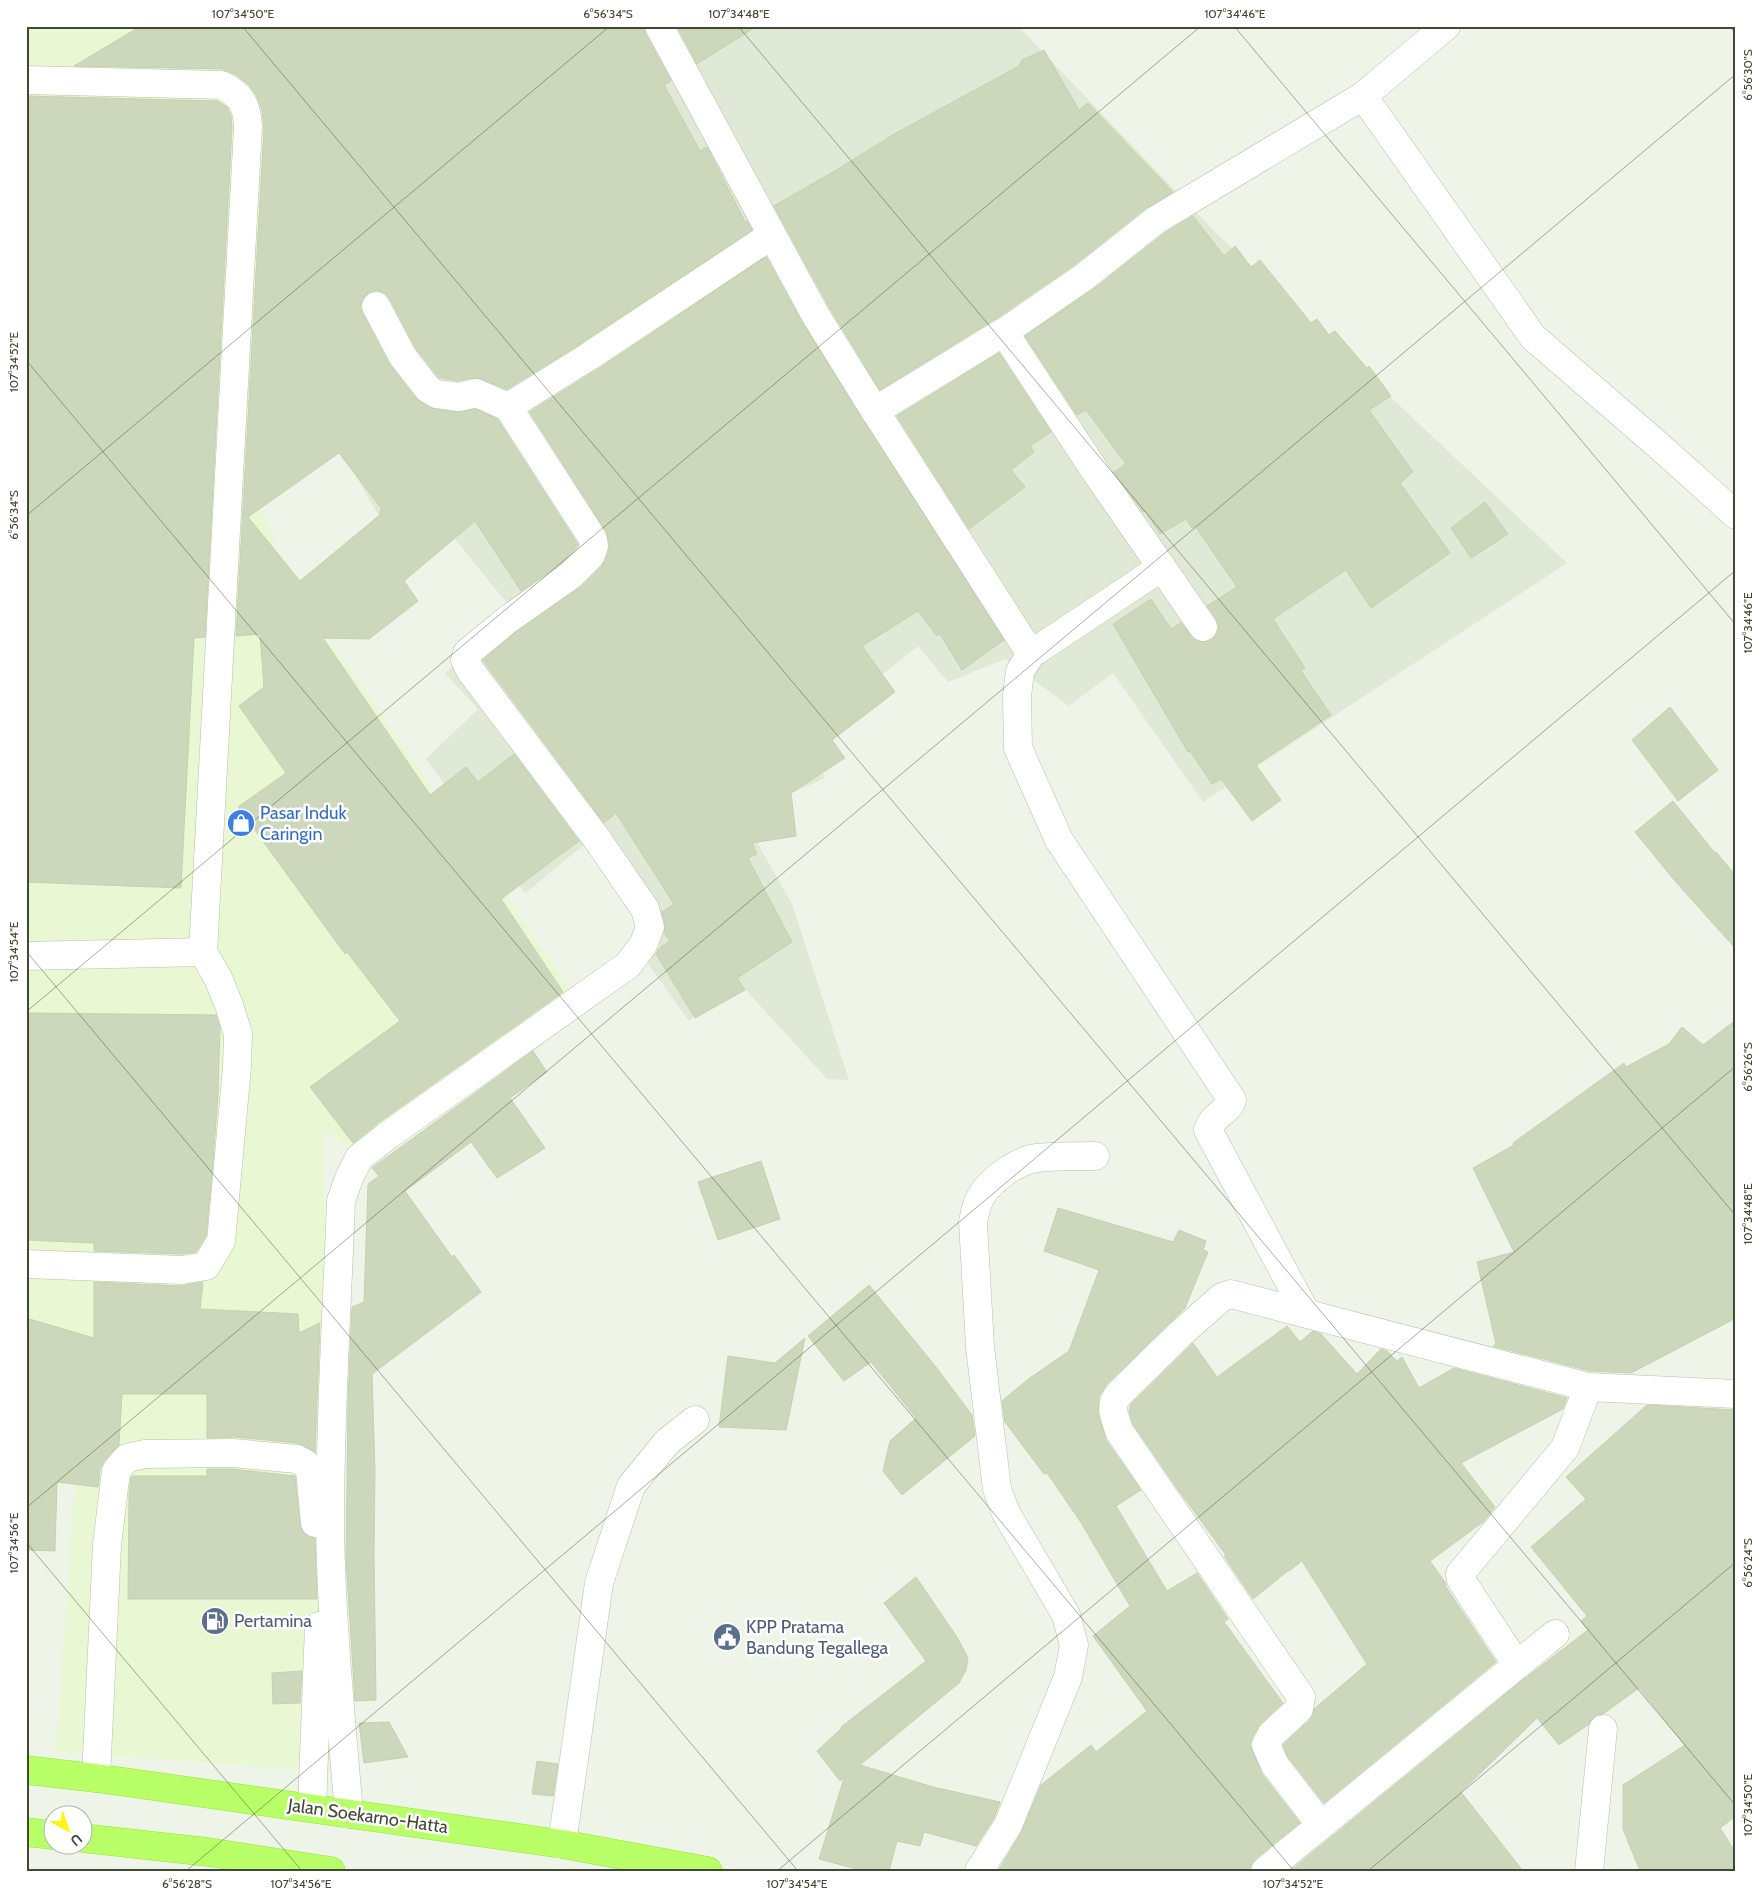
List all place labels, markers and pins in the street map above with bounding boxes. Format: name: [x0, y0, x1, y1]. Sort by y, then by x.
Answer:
place label: Pasar Induk Caringin: [260, 802, 347, 845]
shop icon: Pasar Induk Caringin: [226, 808, 256, 838]
fuel station icon: Pertamina: [200, 1606, 230, 1636]
place label: Pertamina: [234, 1610, 312, 1632]
place label: KPP Pratama Bandung Tegallega: [746, 1616, 889, 1659]
public building icon: KPP Pratama Bandung Tegallega: [712, 1622, 742, 1652]

